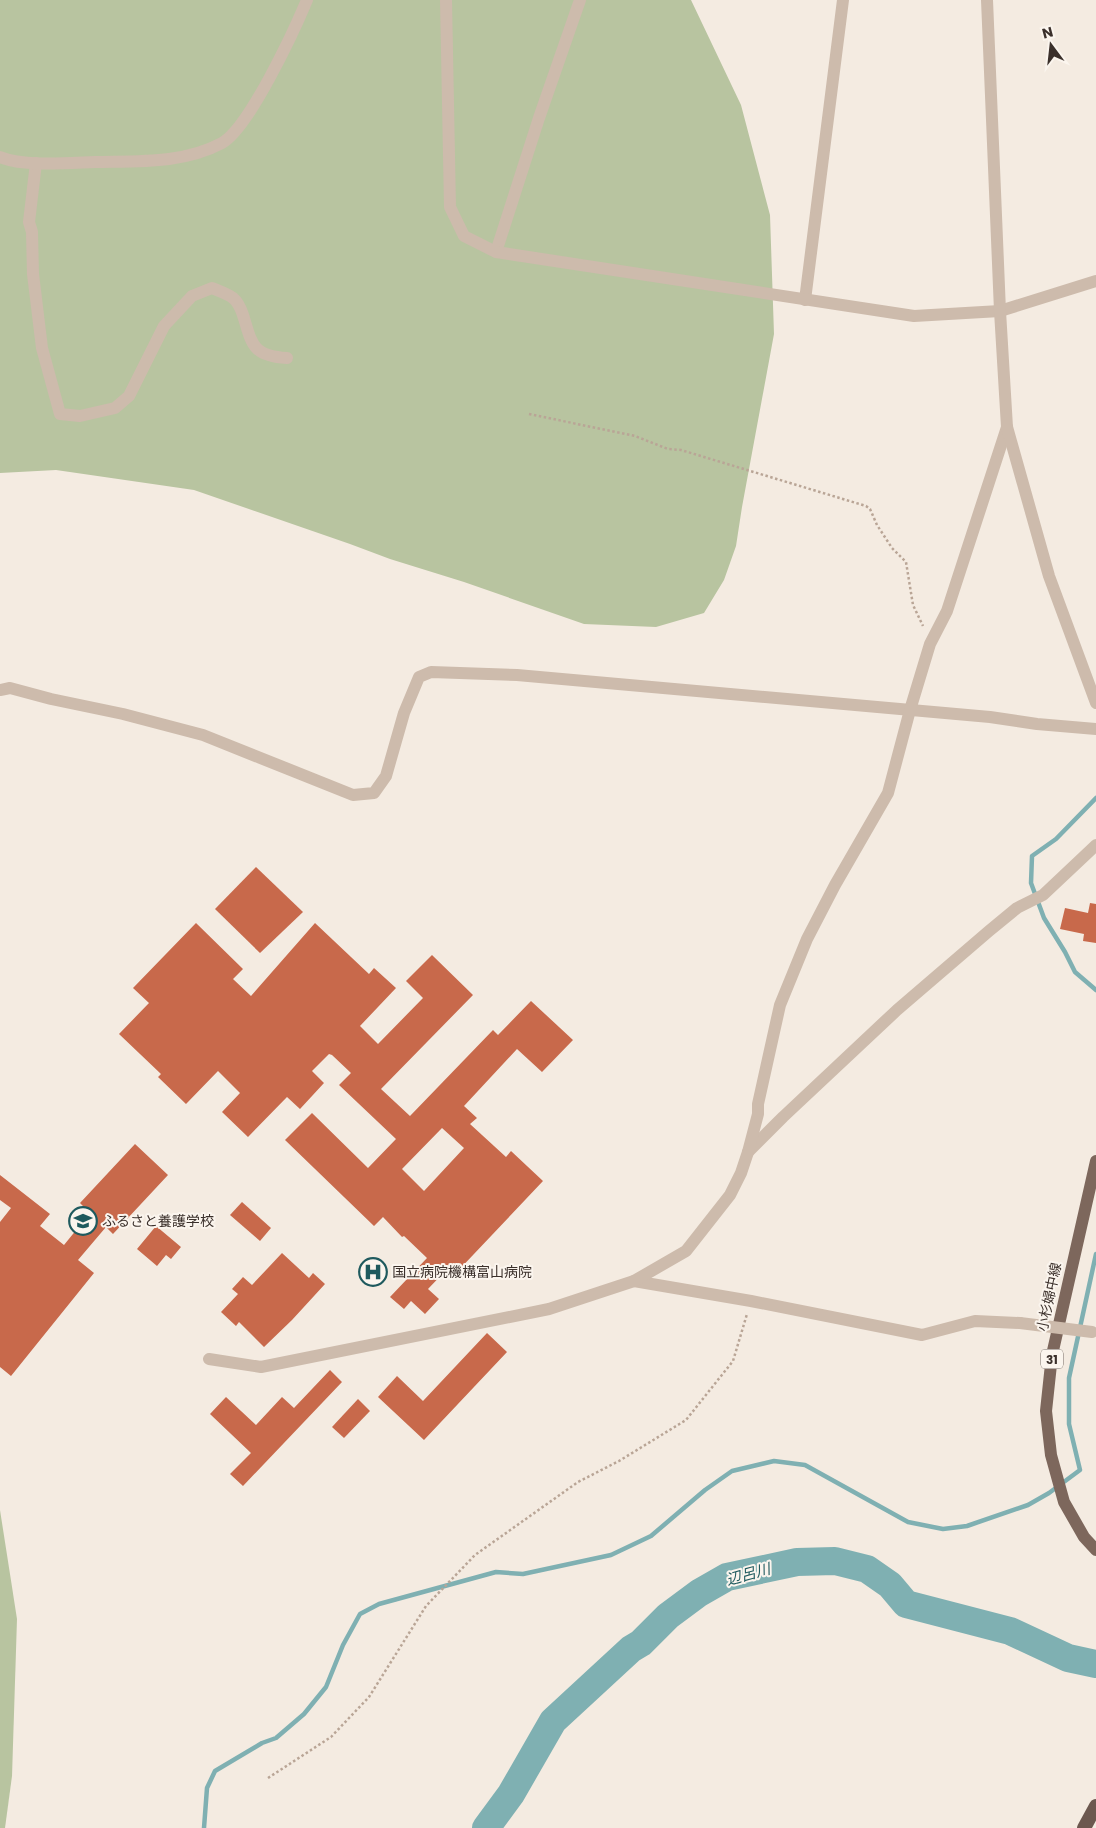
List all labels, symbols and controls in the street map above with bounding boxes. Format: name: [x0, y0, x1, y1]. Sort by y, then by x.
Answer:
north arrow: [1026, 20, 1076, 70]
text: N: [1040, 21, 1055, 43]
school or university icon: ふるさと養護学校: [68, 1206, 98, 1236]
place label: ふるさと養護学校: [102, 1211, 214, 1231]
hospital icon: 国立病院機構富山病院: [358, 1257, 388, 1287]
street label: 小杉婦中線: [1032, 1261, 1066, 1333]
place label: 国立病院機構富山病院: [392, 1262, 532, 1282]
road number: 31: [1041, 1350, 1063, 1368]
water label: 辺呂川: [724, 1558, 774, 1590]

